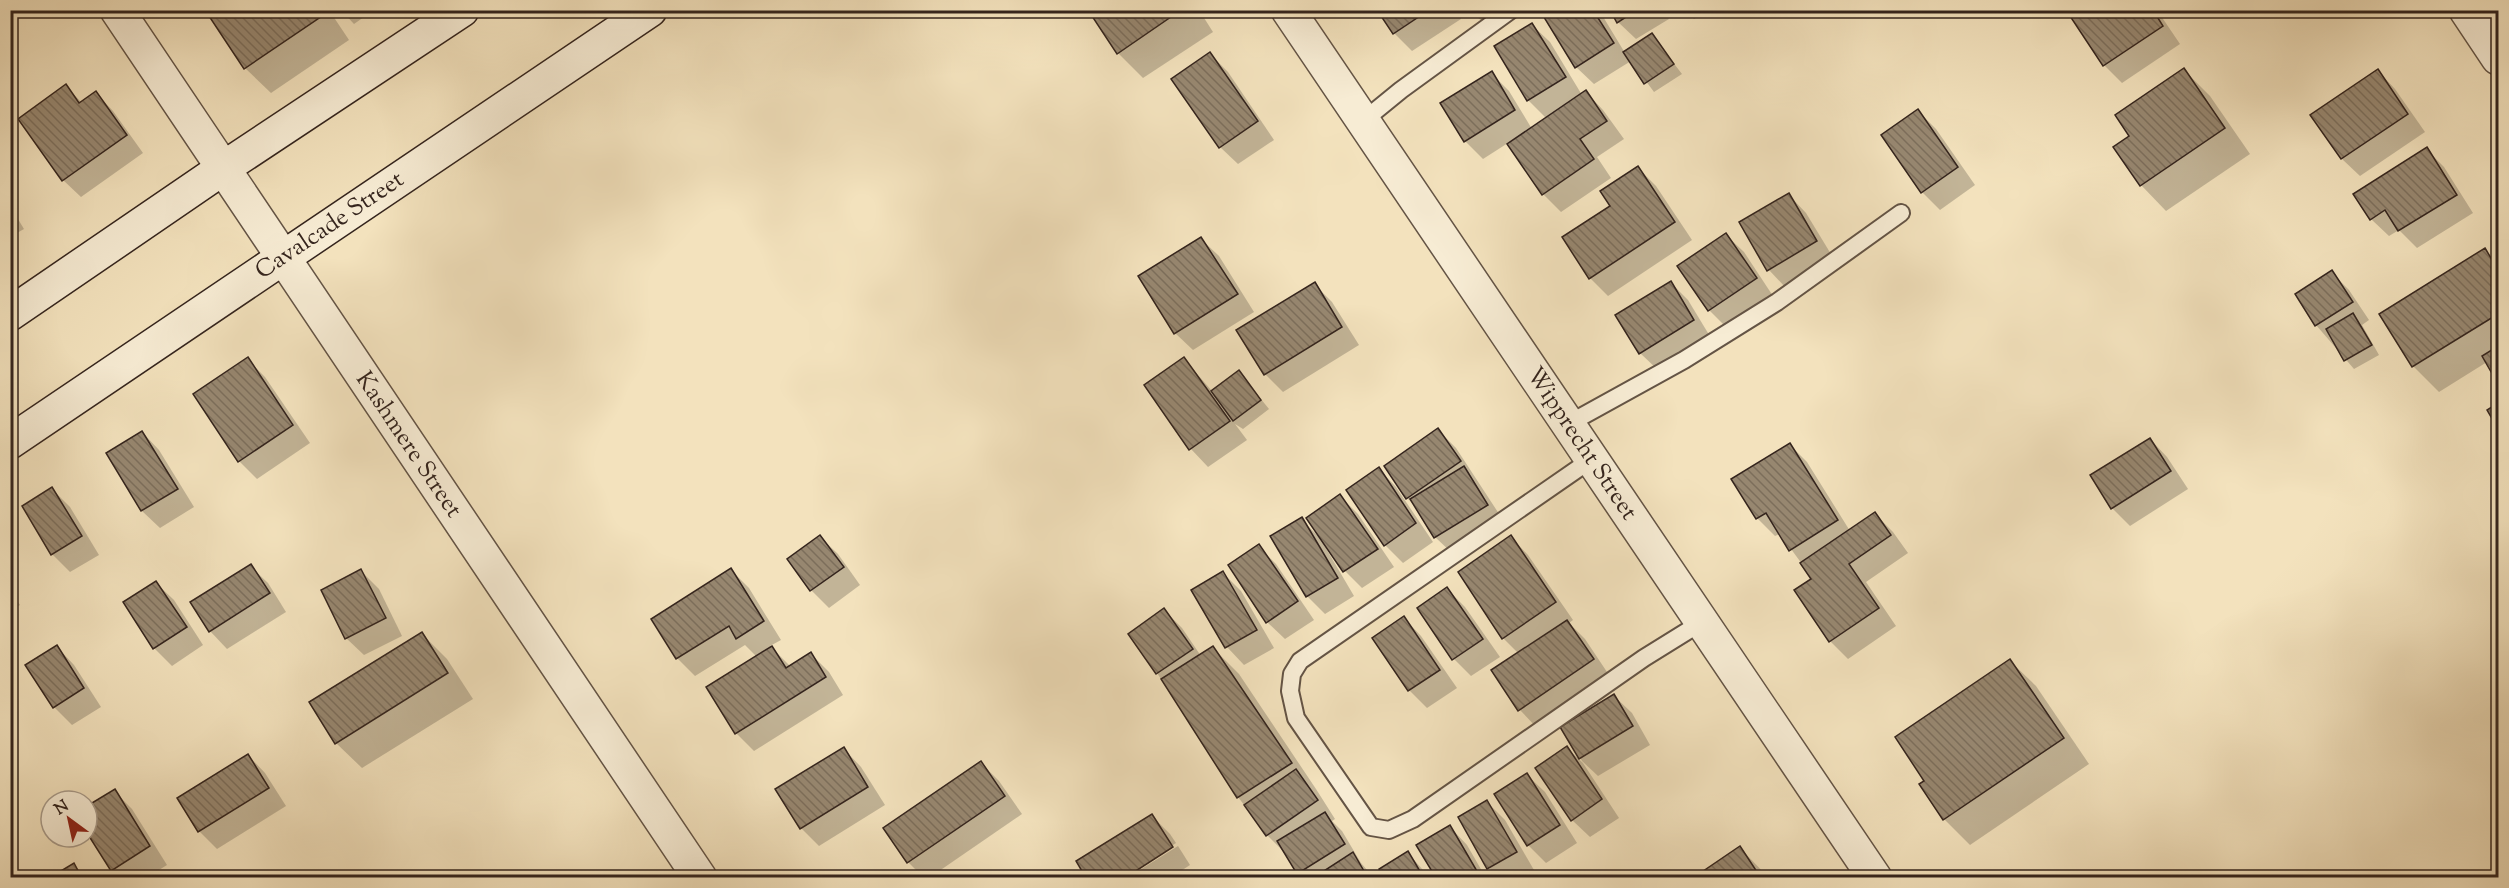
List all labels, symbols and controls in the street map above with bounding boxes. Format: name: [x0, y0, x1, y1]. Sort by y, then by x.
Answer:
street label: Cavalcade Street: [249, 164, 411, 288]
street label: Wipprecht Street: [1517, 361, 1645, 527]
street label: Kashmere Street: [346, 365, 470, 525]
north arrow: [39, 789, 99, 849]
text: N: [51, 795, 74, 822]

